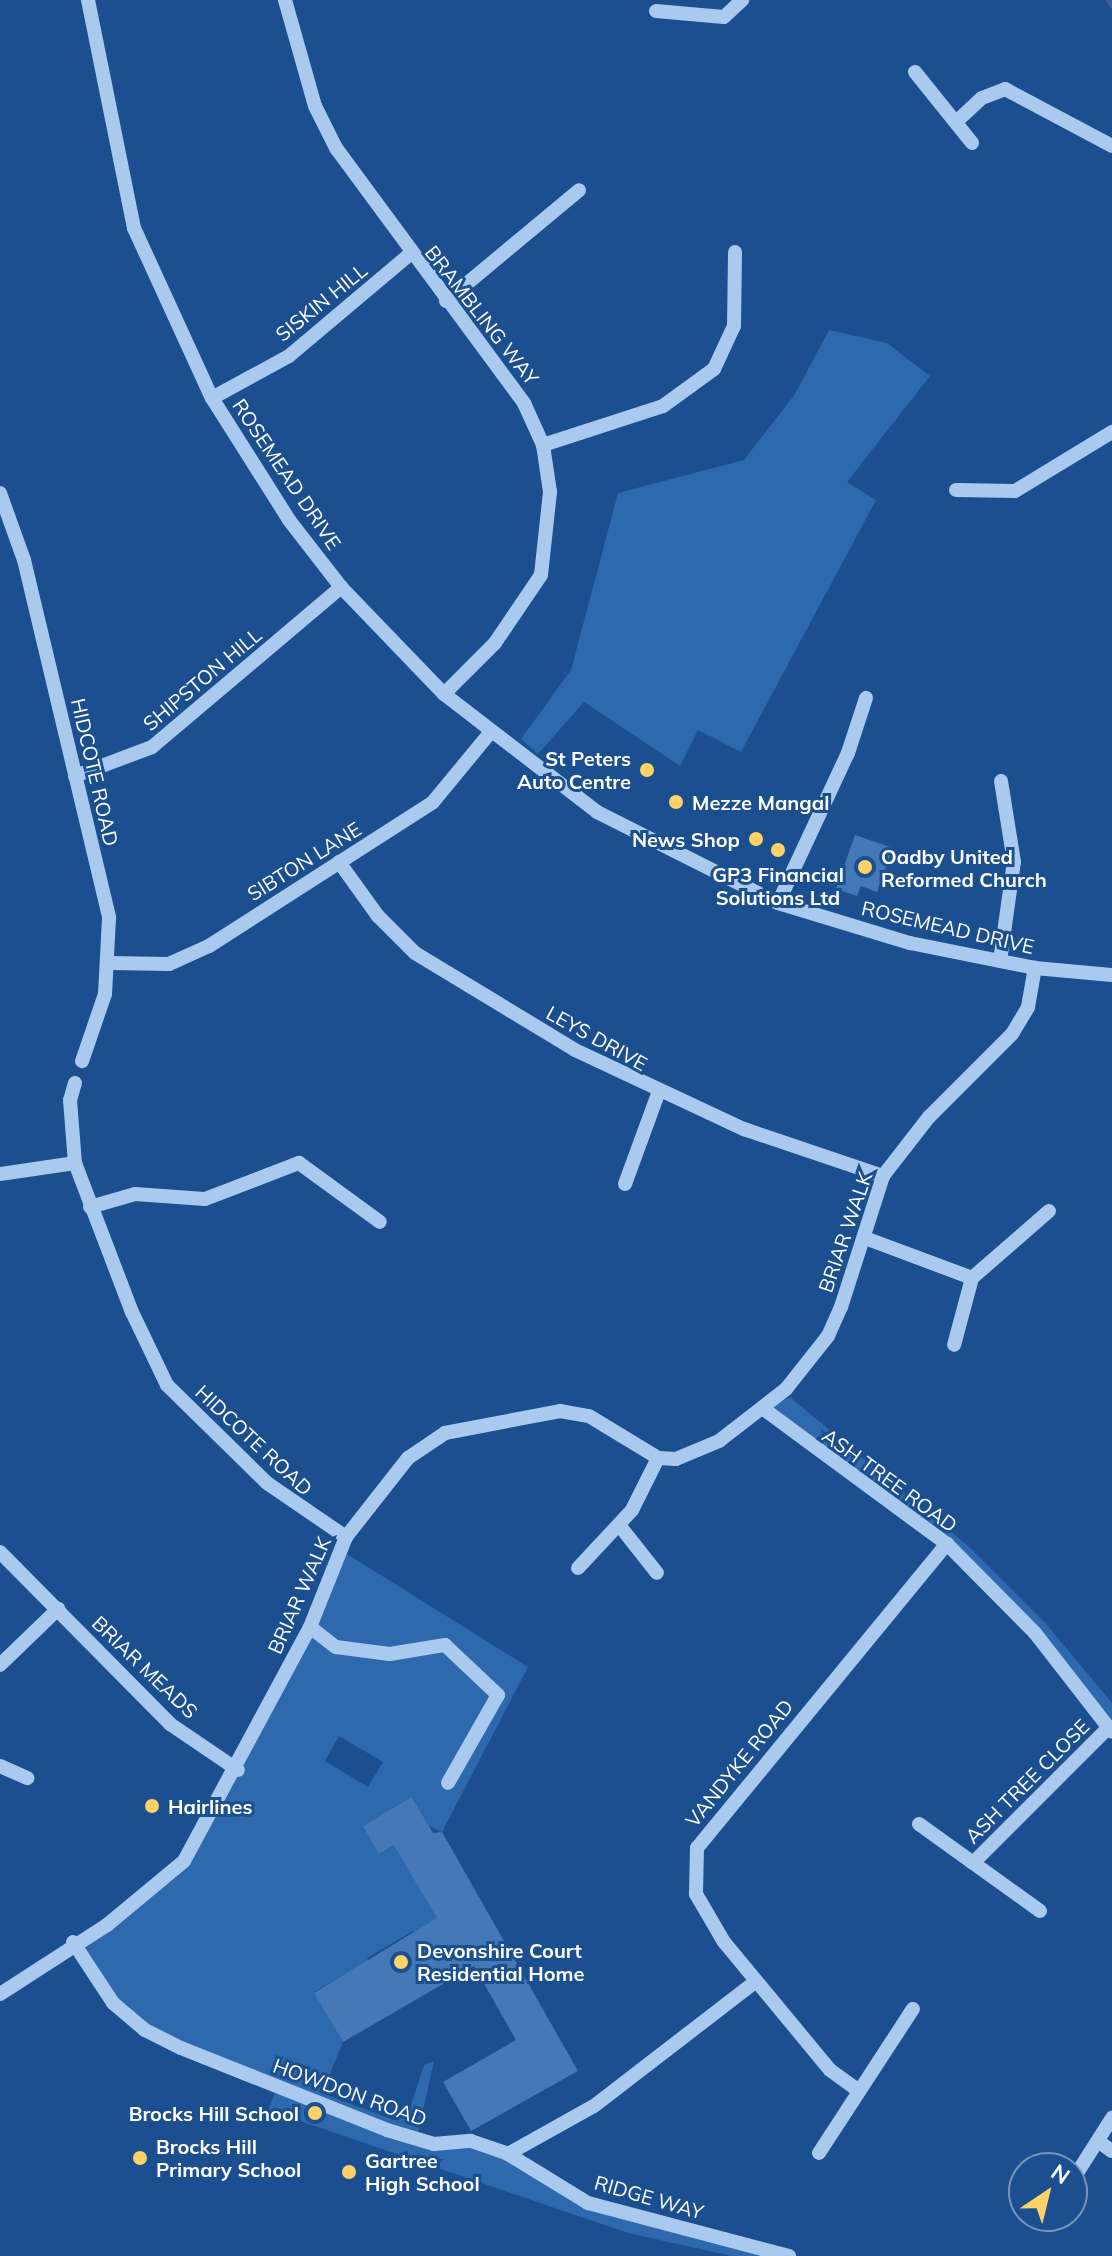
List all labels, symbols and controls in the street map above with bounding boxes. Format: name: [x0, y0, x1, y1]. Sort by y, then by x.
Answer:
street label: BRAMBLING WAY: [420, 241, 544, 389]
street label: SISKIN HILL: [271, 258, 371, 346]
street label: ROSEMEAD DRIVE: [228, 394, 346, 554]
street label: SHIPSTON HILL: [138, 622, 266, 736]
street label: HIDCOTE ROAD: [66, 696, 124, 848]
place label: St Peters Auto Centre: [517, 746, 631, 793]
marker: St Peters Auto Centre: [638, 761, 656, 779]
place label: Mezze Mangal: [692, 790, 829, 814]
marker: Mezze Mangal: [667, 793, 685, 811]
street label: SIBTON LANE: [243, 816, 365, 906]
place label: News Shop: [632, 827, 740, 851]
marker: News Shop: [747, 830, 765, 848]
marker: GP3 Financial Solutions Ltd: [769, 841, 787, 859]
place label: Oadby United Reformed Church: [881, 844, 1047, 891]
marker: Oadby United Reformed Church: [856, 858, 874, 876]
place label: GP3 Financial Solutions Ltd: [712, 862, 844, 909]
street label: ROSEMEAD DRIVE: [859, 895, 1037, 959]
street label: LEYS DRIVE: [542, 1000, 652, 1076]
street label: BRIAR WALK: [813, 1169, 877, 1295]
street label: HIDCOTE ROAD: [191, 1380, 317, 1500]
street label: ASH TREE ROAD: [818, 1423, 962, 1537]
street label: BRIAR WALK: [262, 1533, 336, 1657]
street label: BRIAR MEADS: [87, 1611, 203, 1723]
street label: VANDYKE ROAD: [680, 1694, 798, 1832]
street label: ASH TREE CLOSE: [960, 1714, 1094, 1848]
place label: Hairlines: [168, 1794, 252, 1818]
marker: Hairlines: [143, 1797, 161, 1815]
place label: Devonshire Court Residential Home: [417, 1938, 585, 1985]
marker: Devonshire Court Residential Home: [392, 1953, 410, 1971]
street label: HOWDON ROAD: [270, 2053, 430, 2131]
place label: Brocks Hill School: [129, 2101, 299, 2125]
marker: Brocks Hill School: [306, 2104, 324, 2122]
place label: Brocks Hill Primary School: [156, 2134, 301, 2181]
place label: Gartree High School: [365, 2148, 480, 2195]
marker: Brocks Hill Primary School: [131, 2149, 149, 2167]
north arrow: [1008, 2152, 1088, 2232]
text: N: [1046, 2158, 1075, 2190]
marker: Gartree High School: [340, 2163, 358, 2181]
street label: RIDGE WAY: [592, 2170, 706, 2224]

